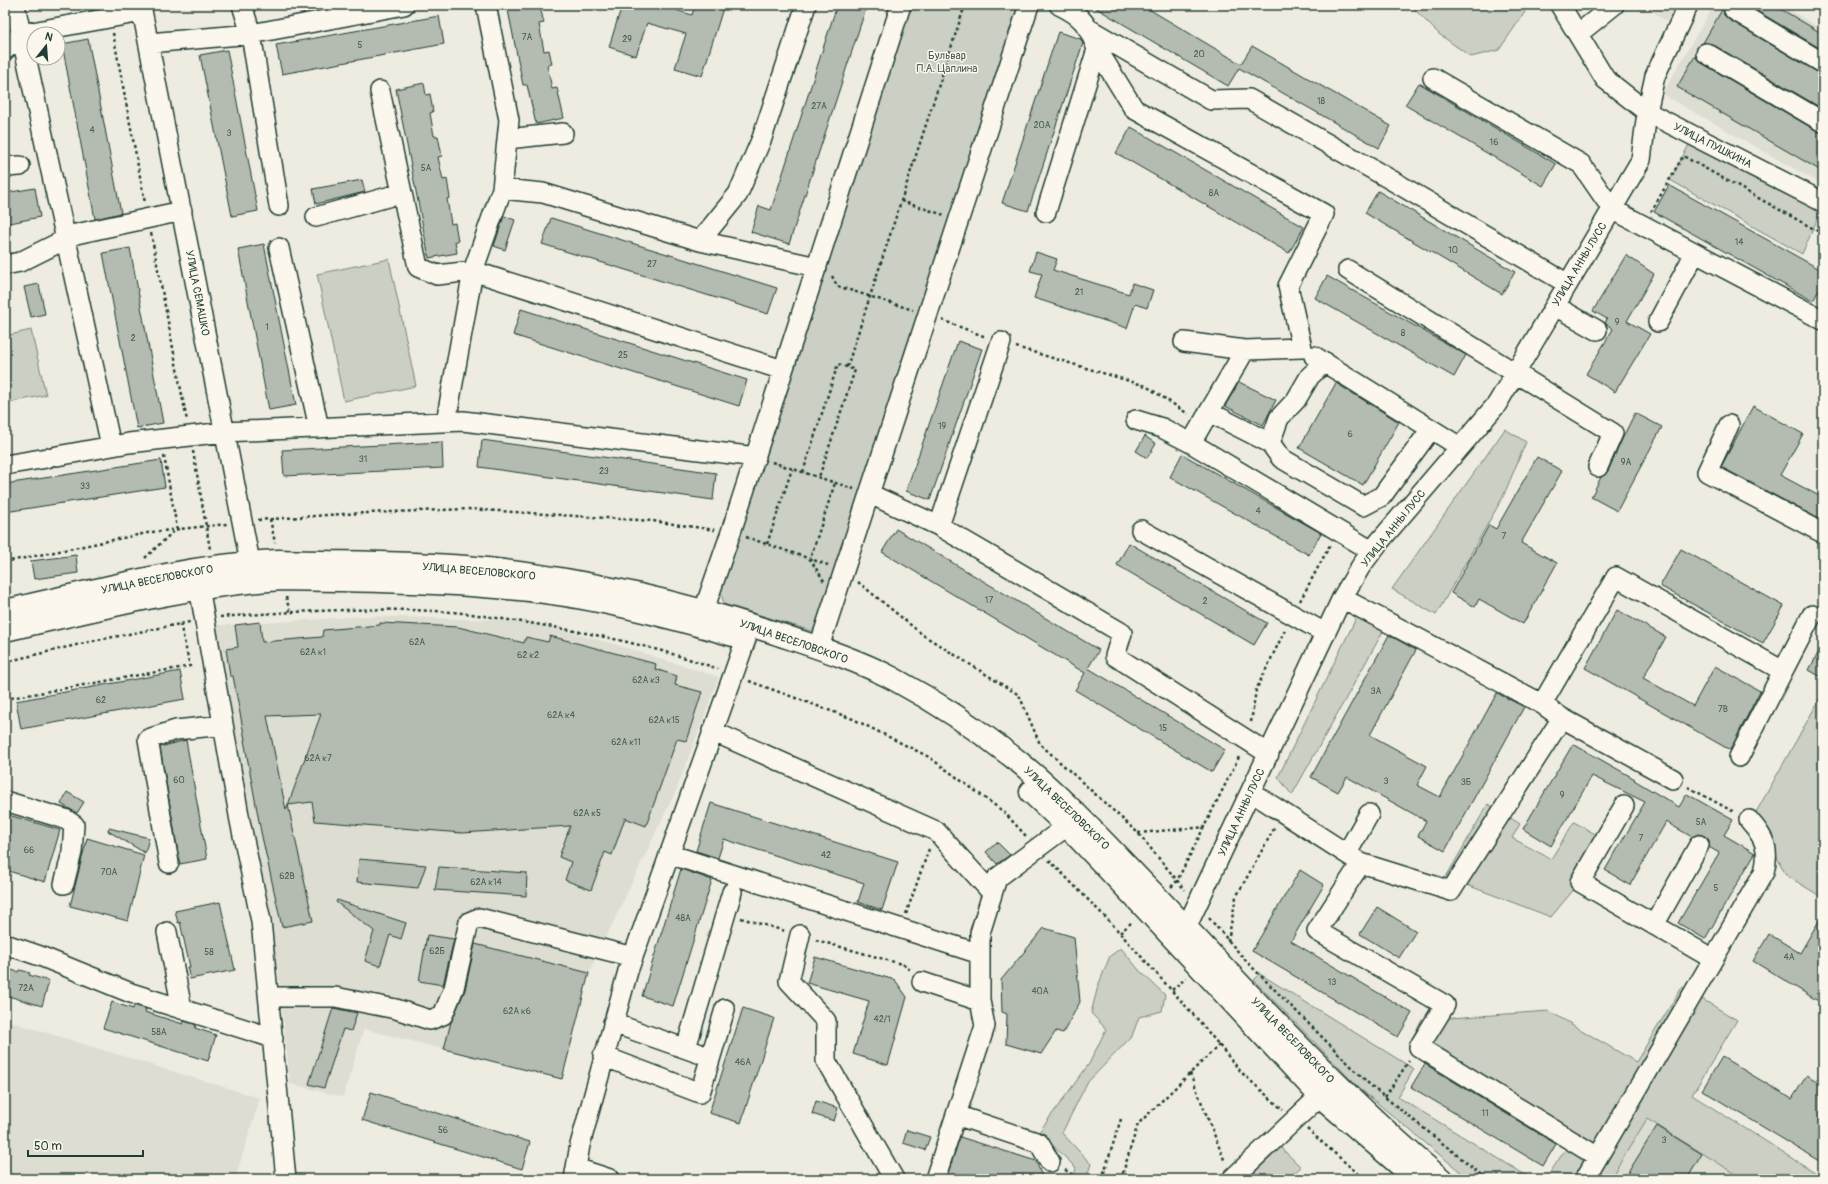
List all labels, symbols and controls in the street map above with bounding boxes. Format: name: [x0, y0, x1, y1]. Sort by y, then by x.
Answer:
north arrow: [26, 26, 66, 66]
text: N: [43, 30, 55, 44]
house number: 7А: [522, 32, 532, 43]
house number: 29: [622, 34, 632, 45]
house number: 5: [358, 40, 363, 51]
park label: Бульвар П.А. Цаплина: [917, 49, 977, 75]
house number: 20: [1193, 49, 1205, 60]
house number: 18: [1317, 96, 1325, 107]
house number: 27А: [811, 101, 827, 112]
house number: 20А: [1033, 120, 1051, 131]
street label: УЛИЦА ПУШКИНА: [1671, 120, 1754, 171]
house number: 4: [89, 125, 95, 136]
house number: 3: [226, 128, 232, 139]
house number: 16: [1490, 137, 1498, 148]
house number: 5А: [421, 163, 432, 174]
house number: 8А: [1209, 188, 1219, 199]
street label: УЛИЦА АННЫ ЛУСС: [1549, 220, 1610, 308]
house number: 14: [1735, 237, 1744, 248]
house number: 10: [1448, 245, 1458, 256]
street label: УЛИЦА СЕМАШКО: [183, 249, 212, 337]
house number: 27: [647, 259, 657, 270]
house number: 21: [1075, 287, 1083, 298]
house number: 9: [1615, 317, 1620, 328]
house number: 1: [265, 322, 269, 333]
house number: 8: [1401, 328, 1406, 339]
house number: 2: [130, 333, 136, 344]
house number: 25: [618, 350, 628, 361]
house number: 19: [938, 421, 946, 432]
house number: 6: [1347, 429, 1353, 440]
house number: 31: [359, 454, 367, 465]
house number: 9А: [1621, 457, 1631, 468]
house number: 23: [599, 466, 609, 477]
house number: 33: [80, 481, 90, 492]
street label: УЛИЦА АННЫ ЛУСС: [1358, 487, 1429, 569]
house number: 4: [1255, 506, 1261, 517]
house number: 7: [1502, 531, 1507, 542]
street label: УЛИЦА ВЕСЕЛОВСКОГО: [422, 560, 536, 583]
street label: УЛИЦА ВЕСЕЛОВСКОГО: [100, 562, 214, 597]
house number: 17: [985, 595, 993, 606]
house number: 2: [1202, 596, 1208, 607]
street label: УЛИЦА ВЕСЕЛОВСКОГО: [738, 617, 850, 666]
house number: 62А: [409, 637, 425, 648]
house number: 62А к1: [300, 647, 326, 658]
house number: 62 к2: [517, 650, 539, 661]
house number: 62А к3: [632, 675, 660, 686]
house number: 3А: [1371, 686, 1382, 697]
house number: 62: [96, 695, 106, 706]
house number: 7В: [1718, 704, 1728, 715]
house number: 62А к4: [547, 710, 576, 721]
house number: 62А к15: [648, 715, 680, 726]
house number: 15: [1159, 723, 1167, 734]
house number: 62А к11: [611, 737, 641, 748]
house number: 62А к7: [304, 753, 332, 764]
street label: УЛИЦА ВЕСЕЛОВСКОГО: [1021, 764, 1112, 853]
street label: УЛИЦА АННЫ ЛУСС: [1215, 766, 1268, 858]
house number: 60: [173, 775, 185, 786]
house number: 3: [1383, 776, 1389, 787]
house number: 3Б: [1461, 777, 1471, 788]
house number: 9: [1560, 790, 1565, 801]
house number: 62А к5: [573, 808, 601, 819]
house number: 5А: [1696, 817, 1707, 828]
house number: 7: [1639, 833, 1644, 844]
house number: 66: [24, 845, 34, 856]
house number: 42: [821, 850, 831, 861]
house number: 70А: [101, 867, 118, 878]
house number: 62В: [279, 871, 295, 882]
house number: 62А к14: [470, 877, 502, 888]
house number: 5: [1714, 883, 1719, 894]
house number: 48А: [675, 913, 691, 924]
house number: 62Б: [429, 946, 445, 957]
house number: 58: [204, 947, 214, 958]
house number: 4А: [1783, 952, 1795, 963]
house number: 13: [1328, 977, 1336, 988]
house number: 72А: [18, 983, 34, 994]
house number: 40А: [1031, 986, 1049, 997]
street label: УЛИЦА ВЕСЕЛОВСКОГО: [1248, 995, 1337, 1086]
house number: 62А к6: [503, 1006, 531, 1017]
house number: 42/1: [873, 1014, 891, 1025]
house number: 58А: [151, 1027, 167, 1038]
house number: 46А: [735, 1057, 751, 1068]
house number: 11: [1481, 1108, 1489, 1119]
house number: 56: [438, 1125, 448, 1136]
scale bar: [28, 1132, 143, 1158]
house number: 3: [1661, 1135, 1667, 1146]
text: 50 m: [34, 1139, 62, 1154]

